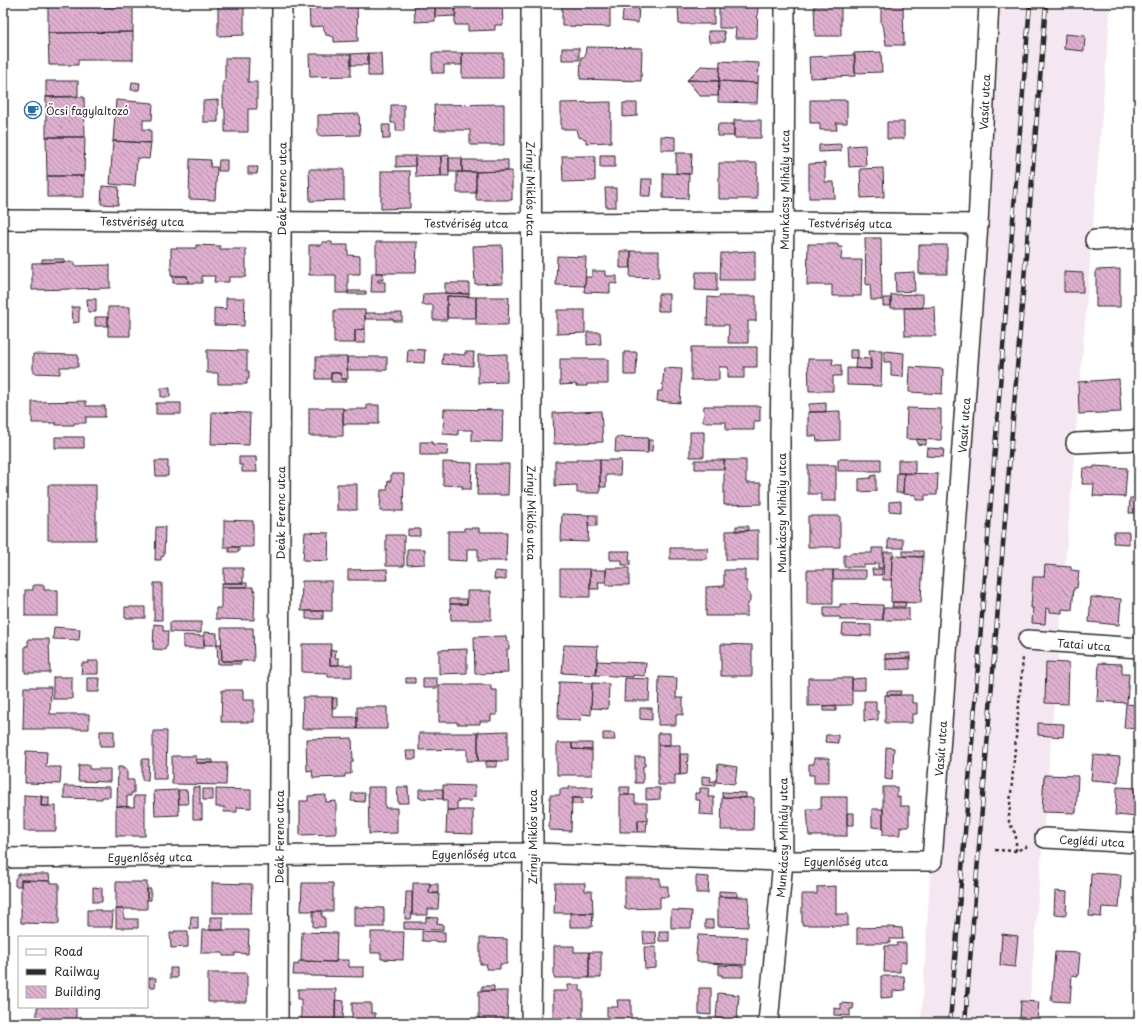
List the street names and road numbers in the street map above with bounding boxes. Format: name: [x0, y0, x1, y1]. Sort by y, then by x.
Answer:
street label: Vasút utca: [974, 74, 994, 130]
street label: Munkácsy Mihály utca: [775, 129, 793, 250]
street label: Zrínyi Miklós utca: [523, 141, 540, 237]
street label: Deák Ferenc utca: [273, 142, 290, 236]
street label: Testvériség utca: [100, 212, 184, 230]
street label: Testvériség utca: [424, 214, 508, 231]
street label: Testvériség utca: [808, 214, 892, 232]
street label: Vasút utca: [953, 397, 974, 454]
street label: Munkácsy Mihály utca: [773, 453, 790, 573]
street label: Zrínyi Miklós utca: [524, 465, 541, 561]
street label: Deák Ferenc utca: [271, 466, 289, 560]
street label: Tatai utca: [1057, 634, 1111, 654]
street label: Vasút utca: [930, 720, 951, 777]
street label: Munkácsy Mihály utca: [771, 777, 792, 898]
street label: Zrínyi Miklós utca: [524, 789, 541, 885]
street label: Deák Ferenc utca: [270, 790, 287, 884]
street label: Ceglédi utca: [1059, 830, 1125, 851]
street label: Egyenlőség utca: [432, 845, 516, 862]
street label: Egyenlőség utca: [108, 848, 192, 866]
street label: Egyenlőség utca: [804, 853, 888, 870]

